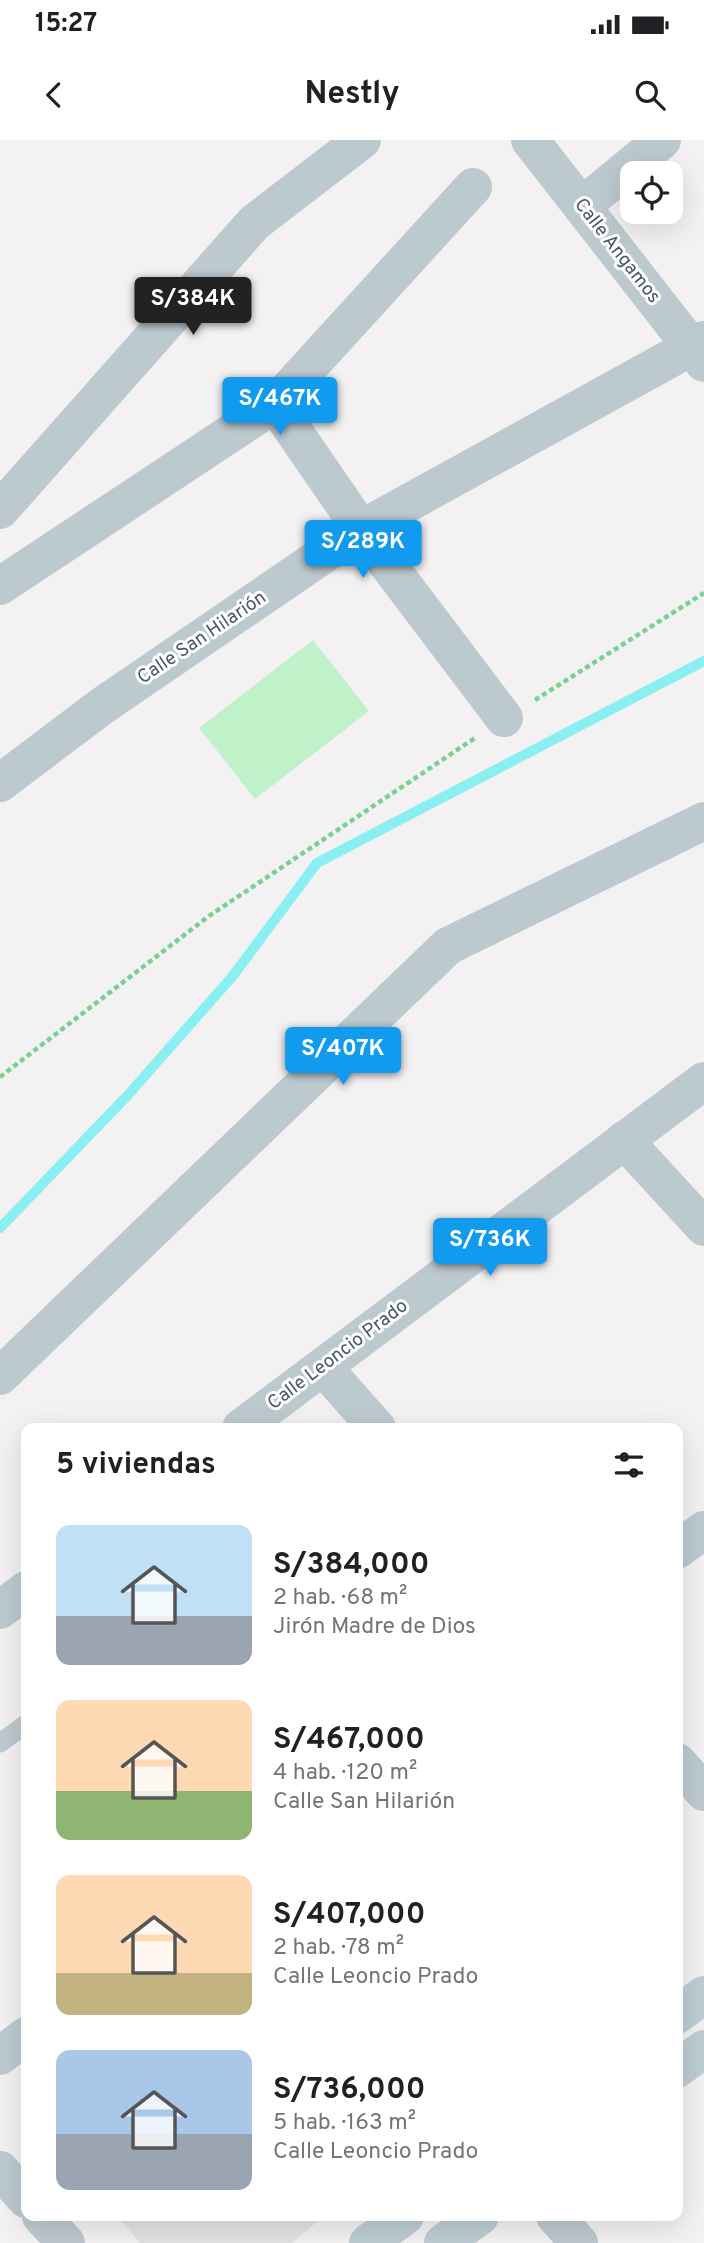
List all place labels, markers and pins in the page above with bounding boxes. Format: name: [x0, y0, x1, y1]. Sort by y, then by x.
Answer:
pin: S/384K: [136, 278, 250, 337]
pin: S/467K: [223, 378, 337, 437]
pin: S/289K: [306, 520, 420, 580]
pin: S/407K: [286, 1028, 400, 1087]
pin: S/736K: [433, 1218, 547, 1278]

